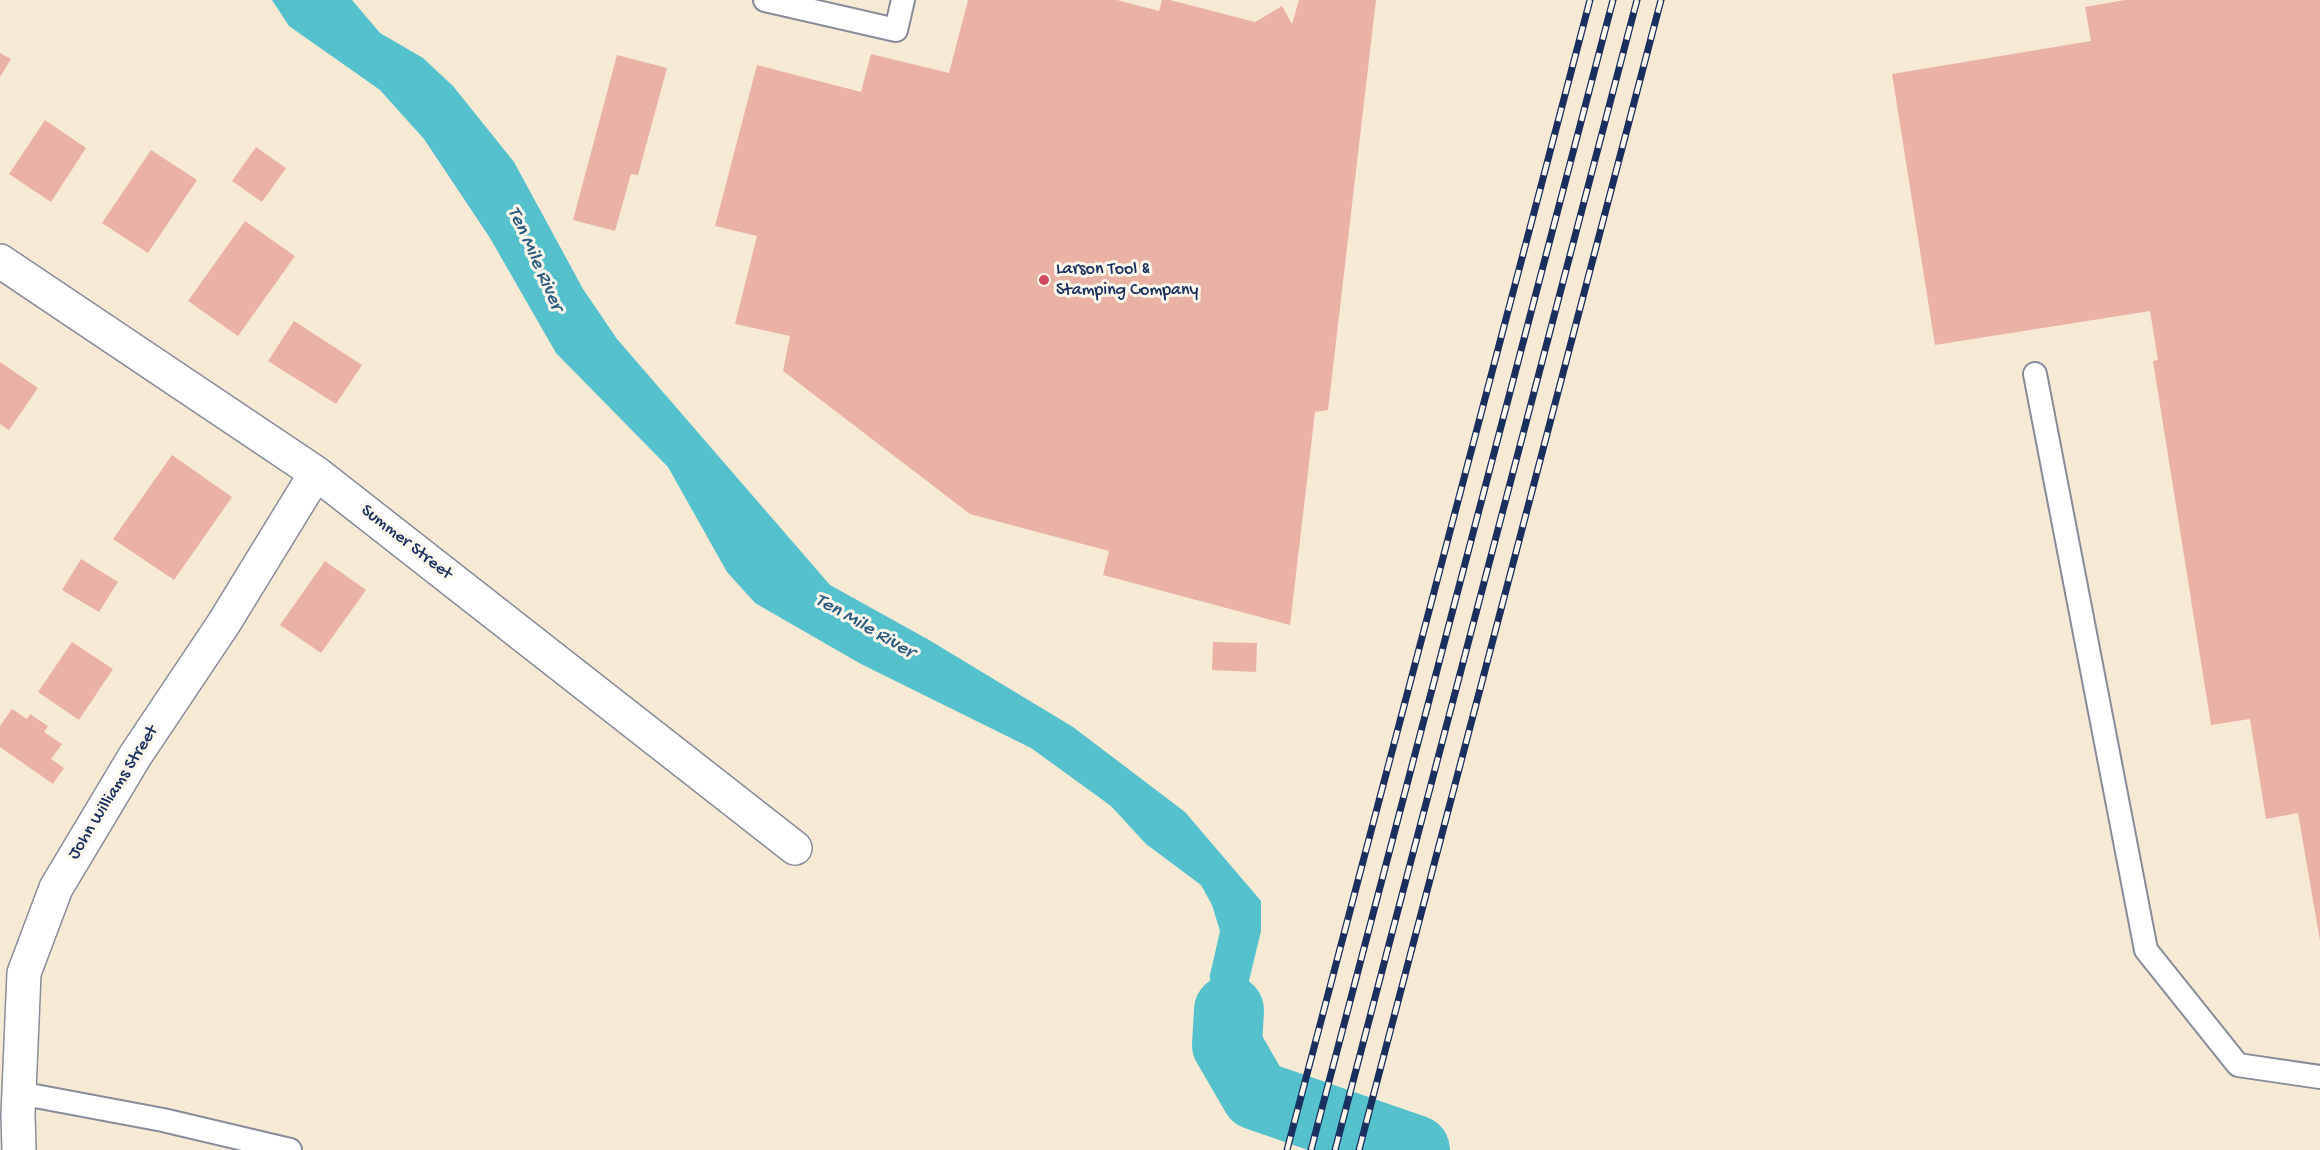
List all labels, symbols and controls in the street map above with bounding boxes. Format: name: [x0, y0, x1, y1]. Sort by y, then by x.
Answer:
water label: Ten Mile River: [500, 203, 568, 315]
place label: Larson Tool & Stamping Company: [1056, 259, 1198, 302]
marker: Larson Tool & Stamping Company: [1037, 273, 1051, 287]
street label: Summer Street: [356, 501, 456, 585]
water label: Ten Mile River: [810, 589, 918, 665]
street label: John Williams Street: [64, 722, 164, 864]

